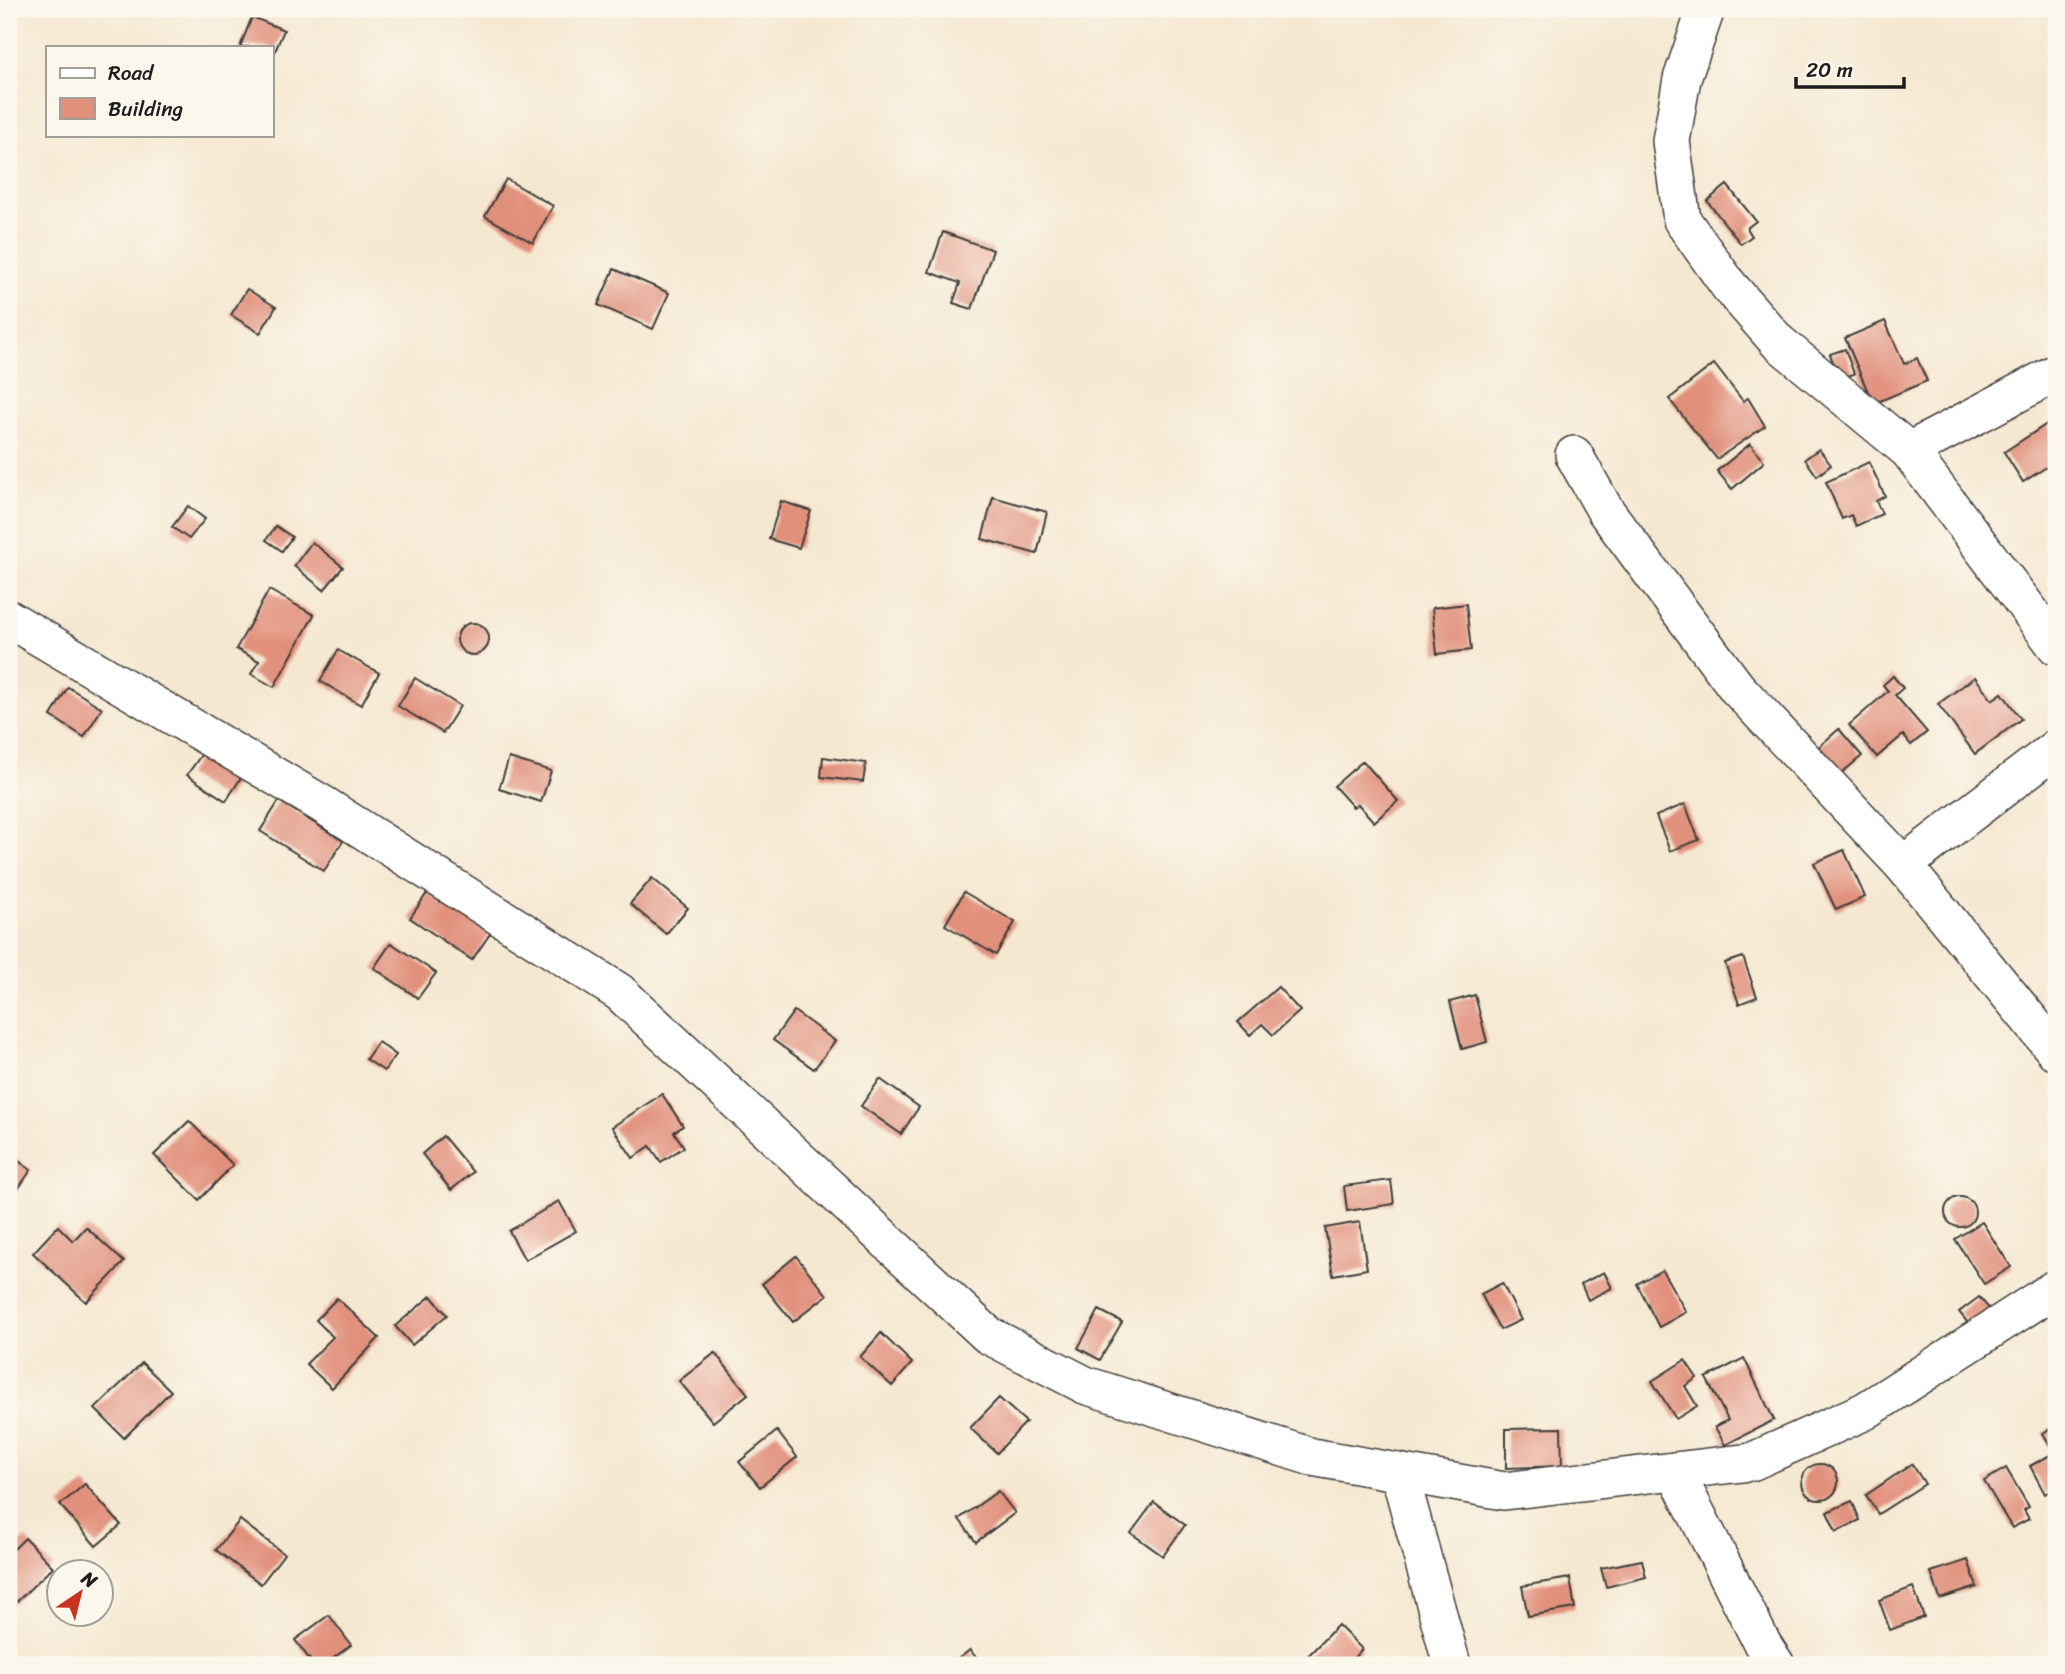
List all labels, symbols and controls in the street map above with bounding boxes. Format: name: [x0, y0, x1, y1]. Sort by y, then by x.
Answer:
legend: [46, 46, 273, 136]
scale bar: [1796, 46, 1904, 90]
text: 20 m: [1806, 51, 1853, 89]
text: Road: [108, 54, 155, 92]
text: Building: [108, 90, 184, 128]
north arrow: [46, 1558, 116, 1628]
text: N: [74, 1562, 105, 1597]

